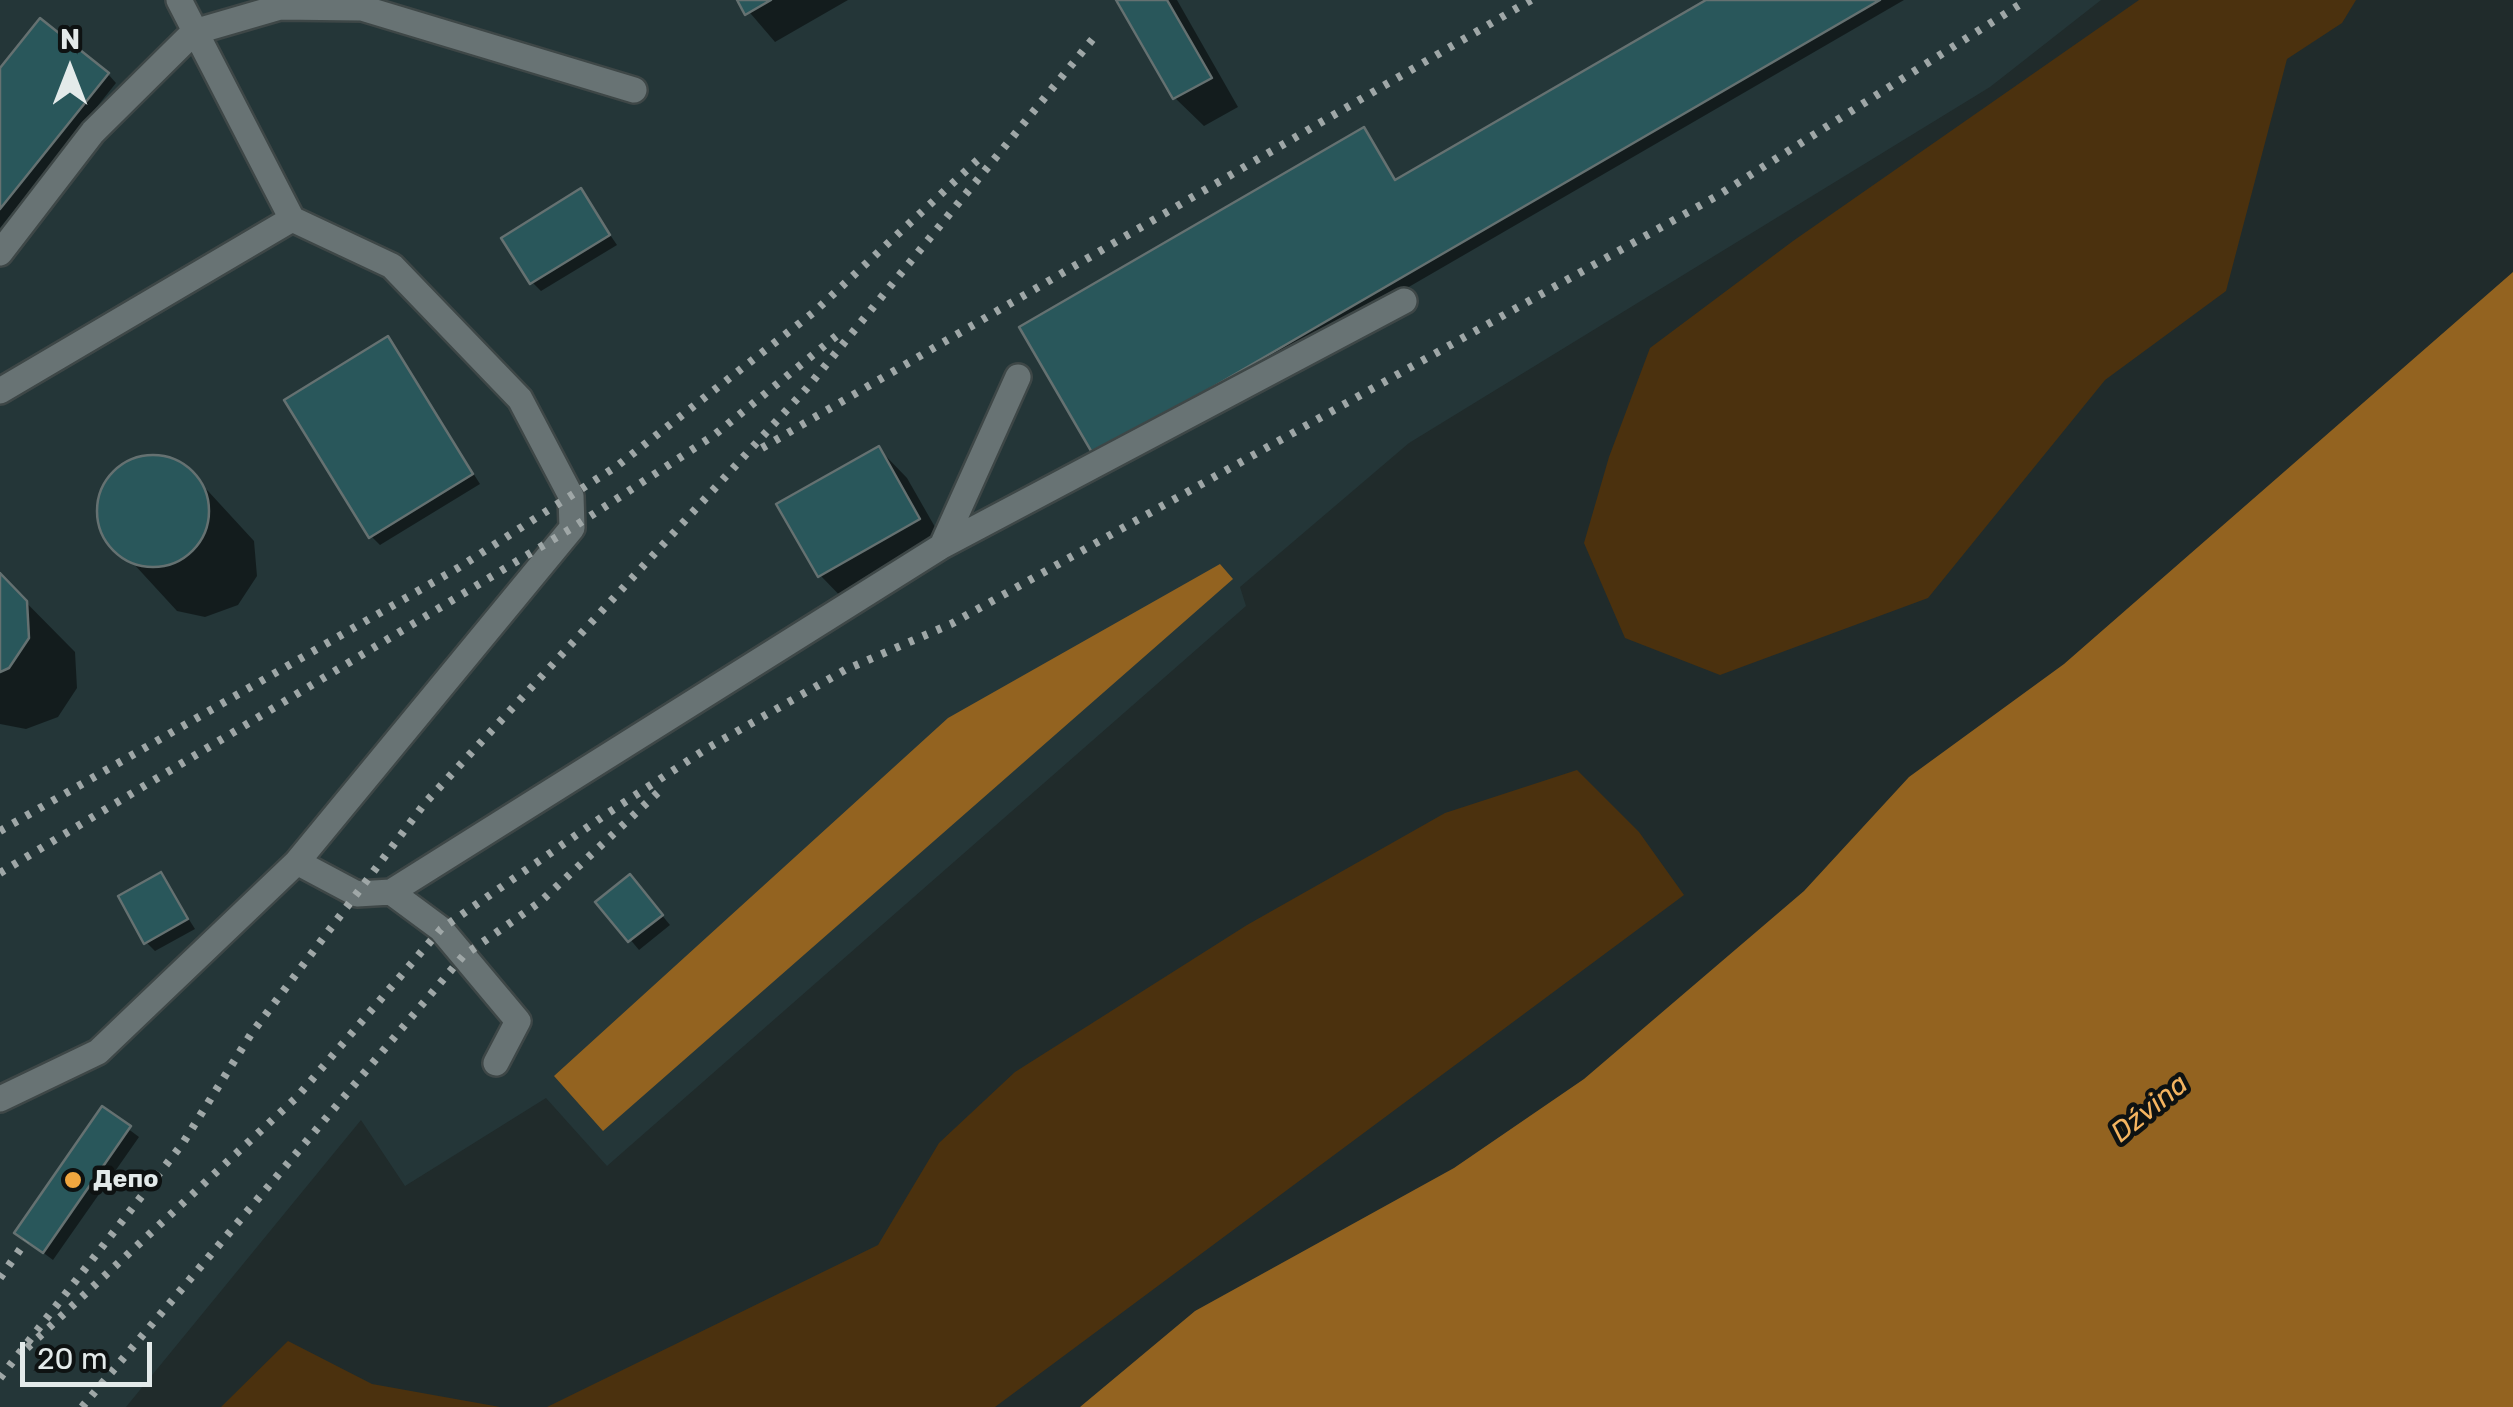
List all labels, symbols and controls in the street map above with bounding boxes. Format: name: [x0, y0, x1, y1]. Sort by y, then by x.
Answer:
north arrow: [20, 20, 120, 120]
text: N: [60, 23, 80, 56]
water label: Dźvina: [2105, 1068, 2195, 1150]
place label: Депо: [93, 1165, 158, 1195]
marker: Депо: [62, 1169, 84, 1191]
scale bar: [25, 1322, 158, 1384]
text: 20 m: [37, 1341, 108, 1377]

